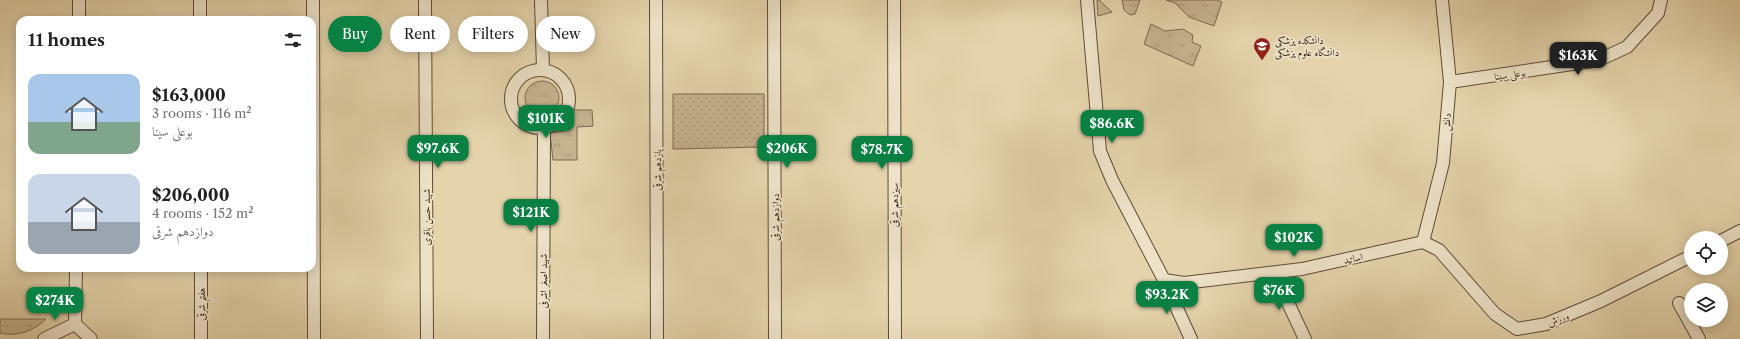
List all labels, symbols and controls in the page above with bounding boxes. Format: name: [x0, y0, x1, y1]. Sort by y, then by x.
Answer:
chip: Buy: [328, 16, 382, 52]
chip: Rent: [390, 16, 450, 52]
chip: Filters: [458, 16, 528, 52]
chip: New: [536, 16, 595, 52]
icon: filters: [282, 29, 304, 51]
text: 11 homes: [28, 30, 105, 50]
place label: دانشکده پزشکی دانشگاه علوم پزشکی: [1275, 34, 1339, 62]
school or university icon: دانشکده پزشکی دانشگاه علوم پزشکی: [1252, 36, 1272, 61]
pin: $163K: [1550, 42, 1606, 76]
text: $163K: [1559, 47, 1597, 63]
street label: بوعلی سینا: [1494, 66, 1527, 84]
text: $163,000: [152, 85, 226, 105]
icon: home: [60, 90, 108, 138]
text: 3 rooms · 116 m²: [152, 105, 252, 121]
pin: $101K: [518, 105, 574, 139]
text: $101K: [527, 110, 565, 126]
pin: $86.6K: [1079, 110, 1145, 144]
street label: دانش: [1439, 112, 1455, 132]
text: $86.6K: [1090, 115, 1134, 131]
text: بوعلی سینا: [152, 123, 193, 139]
pin: $97.6K: [405, 135, 471, 169]
pin: $206K: [759, 135, 815, 169]
pin: $78.7K: [849, 136, 915, 170]
text: $97.6K: [417, 140, 459, 156]
text: $206K: [766, 140, 808, 156]
text: $78.7K: [861, 141, 903, 157]
street label: یازدهم شرقی: [651, 148, 667, 191]
street label: سیزدهم شرقی: [888, 183, 904, 227]
text: $206,000: [152, 185, 229, 205]
street label: شهید حسن باقری: [420, 188, 434, 246]
icon: home: [60, 190, 108, 238]
street label: دوازدهم شرقی: [769, 193, 785, 241]
pin: $121K: [503, 199, 559, 233]
text: $121K: [512, 204, 550, 220]
text: 4 rooms · 152 m²: [152, 205, 253, 221]
text: دوازدهم شرقی: [152, 223, 214, 239]
pin: $102K: [1266, 224, 1322, 258]
text: $102K: [1274, 229, 1314, 245]
map controls: [1684, 231, 1728, 327]
button: locate: [1684, 231, 1728, 275]
street label: اساتید: [1342, 250, 1364, 267]
street label: شهید اصغر اشرفی: [537, 253, 550, 309]
pin: $76K: [1255, 277, 1303, 311]
pin: $93.2K: [1134, 281, 1200, 315]
text: $76K: [1263, 282, 1295, 298]
button: layers: [1684, 283, 1728, 327]
text: $93.2K: [1145, 286, 1189, 302]
pin: $274K: [27, 287, 83, 321]
street label: هفتم شرقی: [195, 288, 212, 320]
text: $274K: [35, 292, 75, 308]
street label: ورزش: [1546, 309, 1571, 330]

